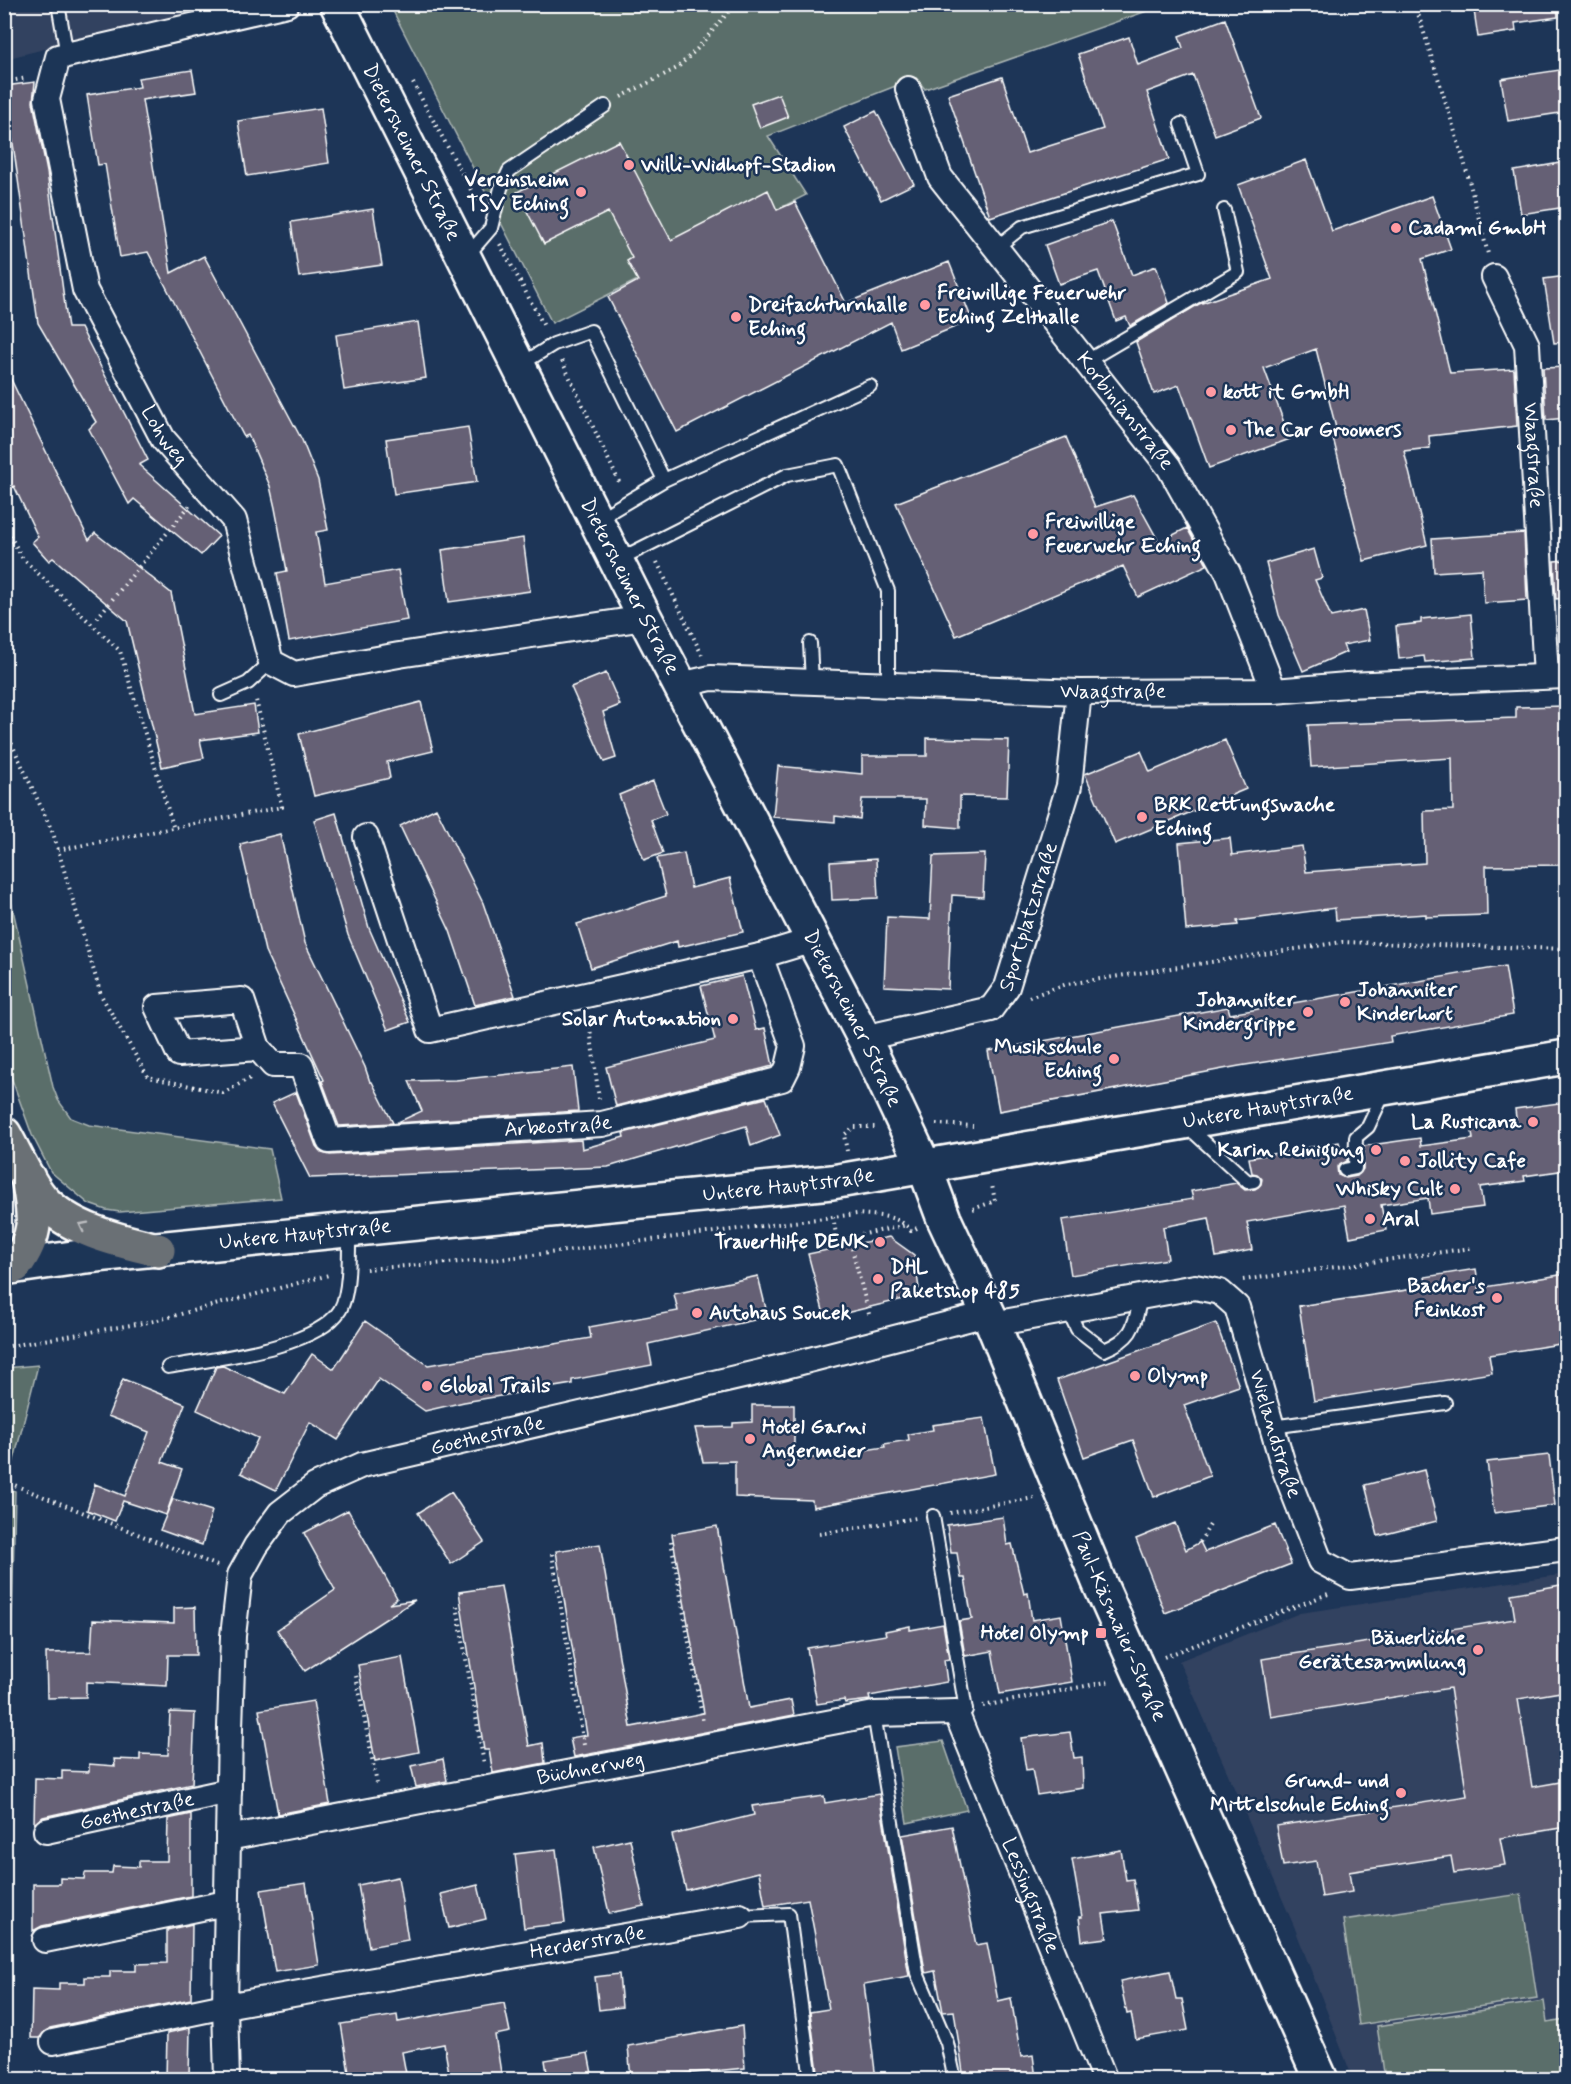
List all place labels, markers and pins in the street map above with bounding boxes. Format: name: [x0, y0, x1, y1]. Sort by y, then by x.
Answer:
place label: Willi-Widhopf-Stadion: [640, 151, 836, 179]
marker: Willi-Widhopf-Stadion: [622, 158, 636, 172]
place label: Vereinsheim TSV Eching: [464, 166, 569, 220]
marker: Vereinsheim TSV Eching: [574, 185, 588, 199]
place label: Cadami GmbH: [1408, 214, 1547, 242]
marker: Cadami GmbH: [1389, 221, 1403, 235]
place label: Freiwillige Feuerwehr Eching Zelthalle: [937, 279, 1126, 333]
place label: Dreifachturnhalle Eching: [748, 291, 907, 345]
marker: Freiwillige Feuerwehr Eching Zelthalle: [918, 298, 932, 312]
marker: Dreifachturnhalle Eching: [729, 310, 743, 324]
place label: kott it GmbH: [1223, 378, 1349, 406]
marker: kott it GmbH: [1204, 385, 1218, 399]
place label: The Car Groomers: [1243, 416, 1402, 444]
marker: The Car Groomers: [1224, 423, 1238, 437]
place label: Freiwillige Feuerwehr Eching: [1045, 508, 1201, 562]
marker: Freiwillige Feuerwehr Eching: [1026, 527, 1040, 541]
place label: BRK Rettungswache Eching: [1154, 791, 1336, 845]
marker: BRK Rettungswache Eching: [1135, 810, 1149, 824]
place label: Johanniter Kinderhort: [1357, 976, 1458, 1028]
place label: Johanniter Kindergrippe: [1183, 986, 1297, 1040]
marker: Johanniter Kinderhort: [1338, 995, 1352, 1009]
place label: Solar Automation: [562, 1005, 721, 1033]
marker: Johanniter Kindergrippe: [1301, 1005, 1315, 1019]
marker: Solar Automation: [726, 1012, 740, 1026]
place label: Musikschule Eching: [994, 1033, 1102, 1087]
marker: Musikschule Eching: [1107, 1052, 1121, 1066]
place label: La Rusticana: [1411, 1108, 1522, 1136]
marker: La Rusticana: [1526, 1115, 1540, 1129]
place label: Karin Reinigung: [1217, 1136, 1364, 1166]
marker: Karin Reinigung: [1369, 1143, 1383, 1157]
place label: Jollity Cafe: [1417, 1147, 1526, 1175]
marker: Jollity Cafe: [1398, 1154, 1412, 1168]
place label: Whisky Cult: [1335, 1175, 1443, 1203]
marker: Whisky Cult: [1448, 1182, 1462, 1196]
place label: Aral: [1382, 1205, 1419, 1233]
marker: Aral: [1363, 1212, 1377, 1226]
place label: TrauerHilfe DENK: [714, 1228, 869, 1256]
marker: TrauerHilfe DENK: [873, 1235, 887, 1249]
place label: DHL Paketshop 485: [890, 1253, 1020, 1305]
marker: DHL Paketshop 485: [871, 1272, 885, 1286]
place label: Bacher's Feinkost: [1407, 1272, 1486, 1324]
marker: Bacher's Feinkost: [1490, 1291, 1504, 1305]
place label: Autohaus Soucek: [709, 1299, 852, 1327]
marker: Autohaus Soucek: [690, 1306, 704, 1320]
place label: Olymp: [1147, 1362, 1208, 1390]
marker: Olymp: [1128, 1369, 1142, 1383]
place label: Global Trails: [439, 1372, 551, 1400]
marker: Global Trails: [420, 1379, 434, 1393]
place label: Hotel Garni Angermeier: [762, 1413, 866, 1467]
marker: Hotel Garni Angermeier: [743, 1432, 757, 1446]
place label: Hotel Olymp: [981, 1619, 1089, 1647]
place label: Bäuerliche Gerätesammlung: [1298, 1624, 1467, 1676]
marker: Hotel Olymp: [1094, 1626, 1108, 1640]
marker: Bäuerliche Gerätesammlung: [1471, 1643, 1485, 1657]
place label: Grund- und Mittelschule Eching: [1210, 1767, 1389, 1821]
marker: Grund- und Mittelschule Eching: [1394, 1786, 1408, 1800]

